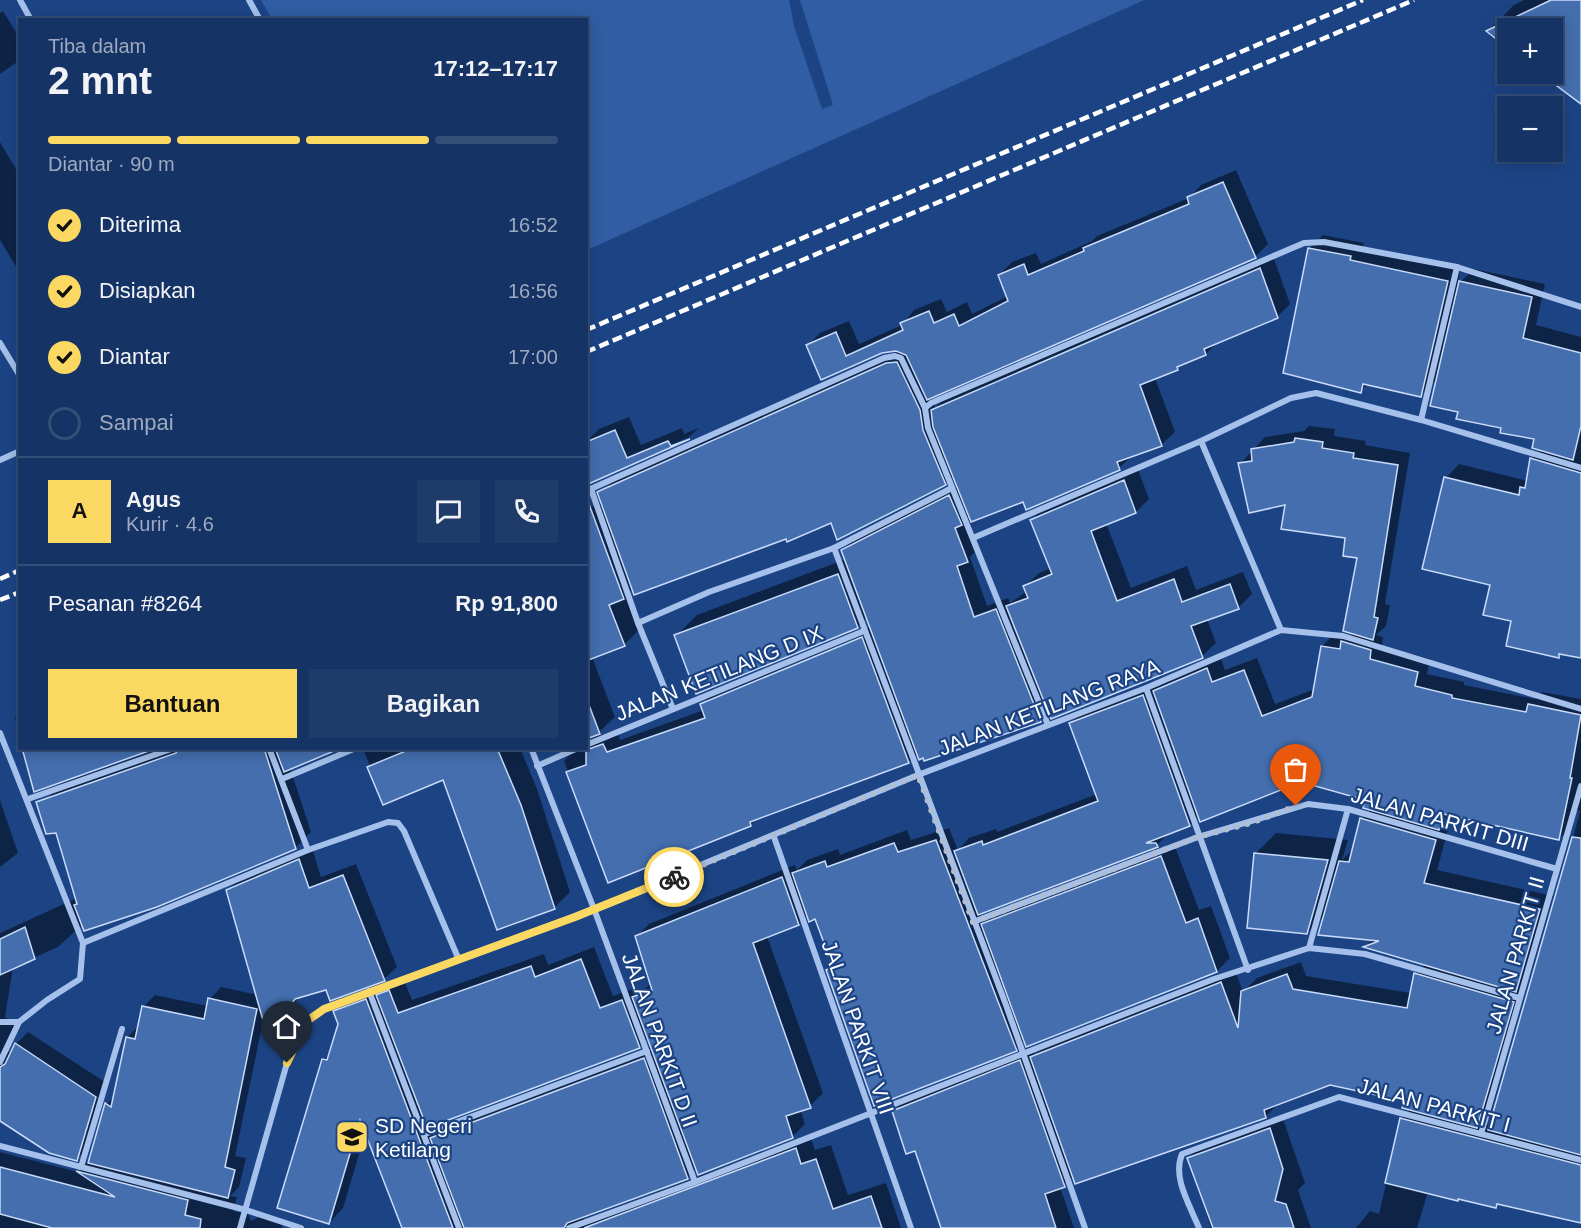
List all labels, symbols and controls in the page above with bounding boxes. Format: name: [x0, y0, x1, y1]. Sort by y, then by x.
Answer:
map controls: [1497, 18, 1563, 162]
button: +: [1497, 18, 1563, 84]
text: Tiba dalam: [48, 35, 146, 57]
text: 17:12–17:17: [433, 56, 558, 81]
text: 2 mnt: [48, 59, 152, 102]
button: −: [1497, 96, 1563, 162]
text: Diantar · 90 m: [48, 153, 175, 175]
icon: check: [48, 209, 81, 242]
text: Diterima: [99, 212, 181, 237]
text: 16:52: [508, 214, 558, 236]
icon: check: [48, 275, 81, 308]
text: Disiapkan: [99, 278, 196, 303]
text: 16:56: [508, 280, 558, 302]
icon: check: [48, 341, 81, 374]
text: Diantar: [99, 344, 170, 369]
text: 17:00: [508, 346, 558, 368]
text: Sampai: [99, 410, 174, 435]
button: chat: [417, 480, 480, 543]
button: phone: [495, 480, 558, 543]
text: Agus: [126, 487, 181, 512]
text: A: [72, 498, 87, 523]
text: Kurir · 4.6: [126, 513, 214, 535]
text: Pesanan #8264: [48, 591, 202, 616]
text: Rp 91,800: [455, 591, 558, 616]
street label: JALAN KETILANG D IX: [612, 621, 826, 725]
street label: JALAN KETILANG RAYA: [935, 654, 1163, 760]
button: Bantuan: [48, 669, 297, 738]
button: Bagikan: [309, 669, 558, 738]
pin: [1270, 744, 1321, 806]
icon: bag: [1279, 753, 1312, 786]
street label: JALAN PARKIT DIII: [1349, 783, 1531, 855]
courier: [644, 847, 704, 907]
icon: bike: [658, 861, 691, 894]
street label: JALAN PARKIT II: [1482, 874, 1548, 1036]
street label: JALAN PARKIT VIII: [817, 937, 899, 1117]
street label: JALAN PARKIT D II: [618, 950, 702, 1130]
pin: [261, 1001, 312, 1063]
icon: home: [270, 1010, 303, 1043]
street label: JALAN PARKIT I: [1355, 1074, 1513, 1136]
place label: SD Negeri Ketilang: [375, 1114, 472, 1161]
school or university icon: SD Negeri Ketilang: [334, 1119, 370, 1155]

